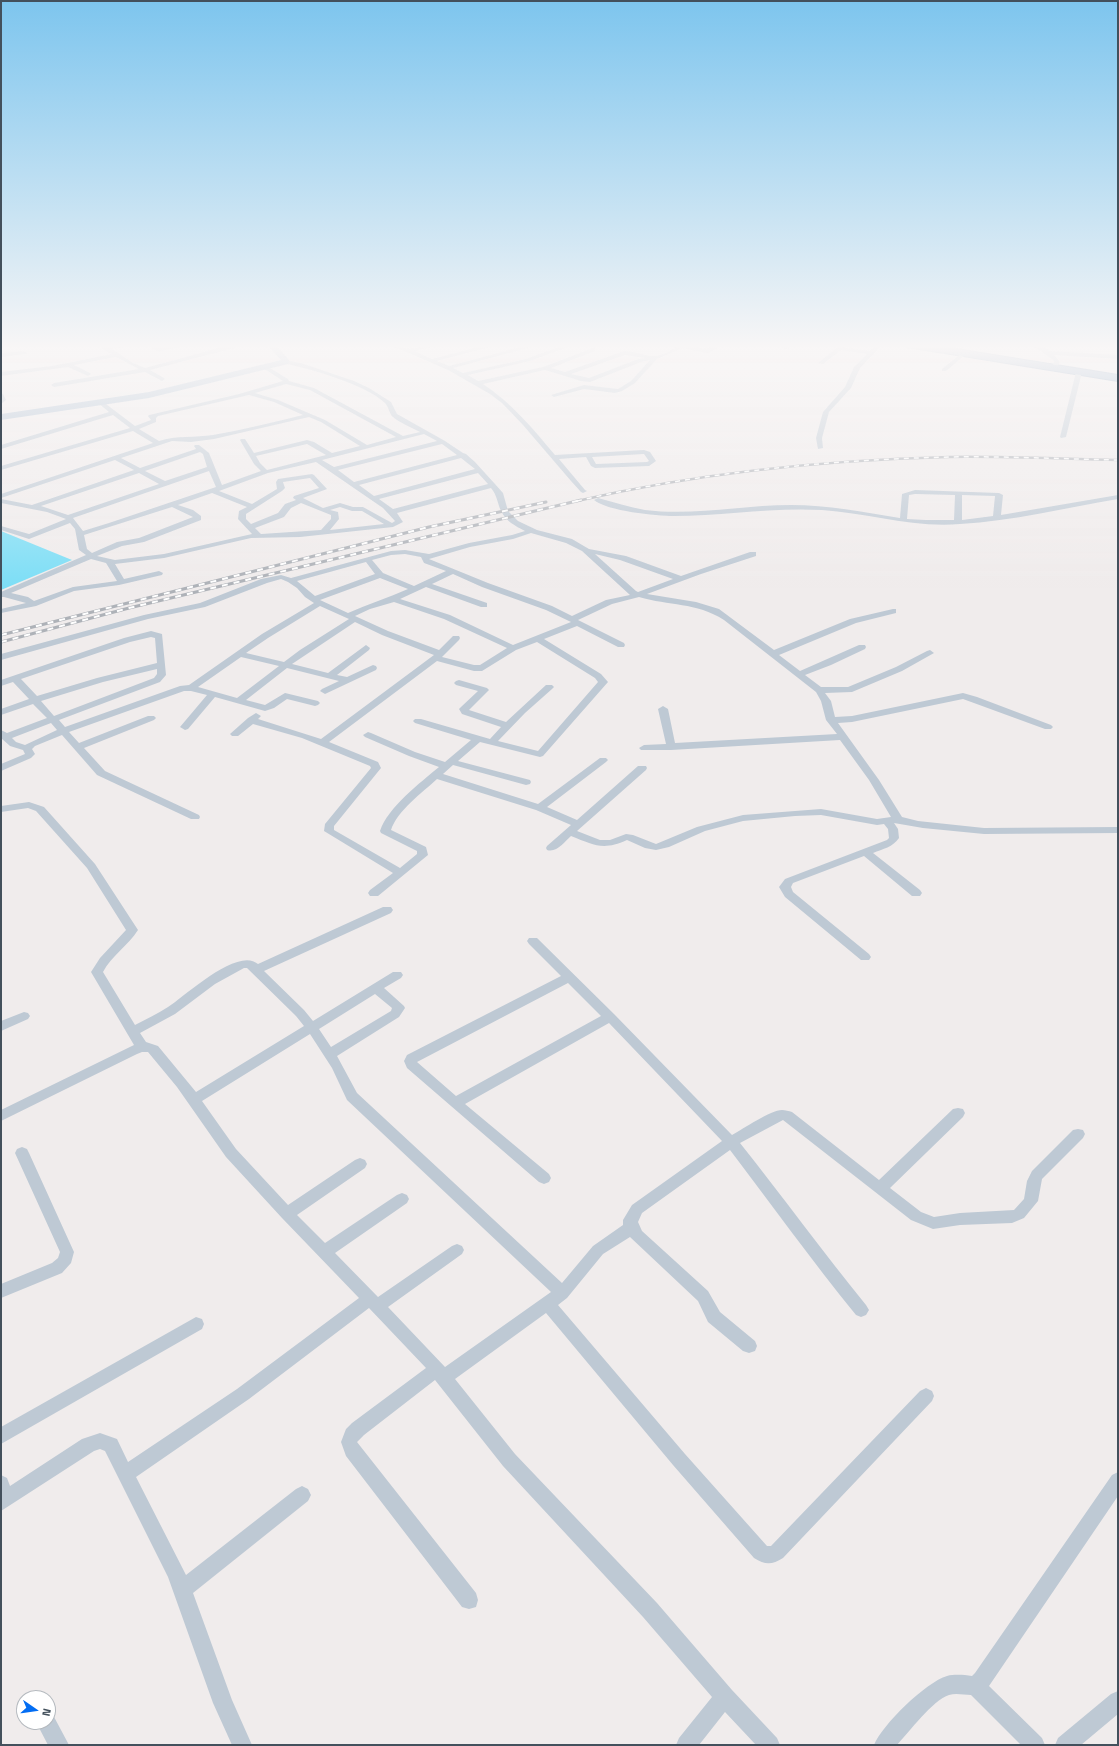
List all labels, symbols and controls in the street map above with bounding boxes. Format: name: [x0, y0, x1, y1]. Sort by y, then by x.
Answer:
north arrow: [16, 1690, 56, 1730]
text: N: [38, 1707, 55, 1718]

